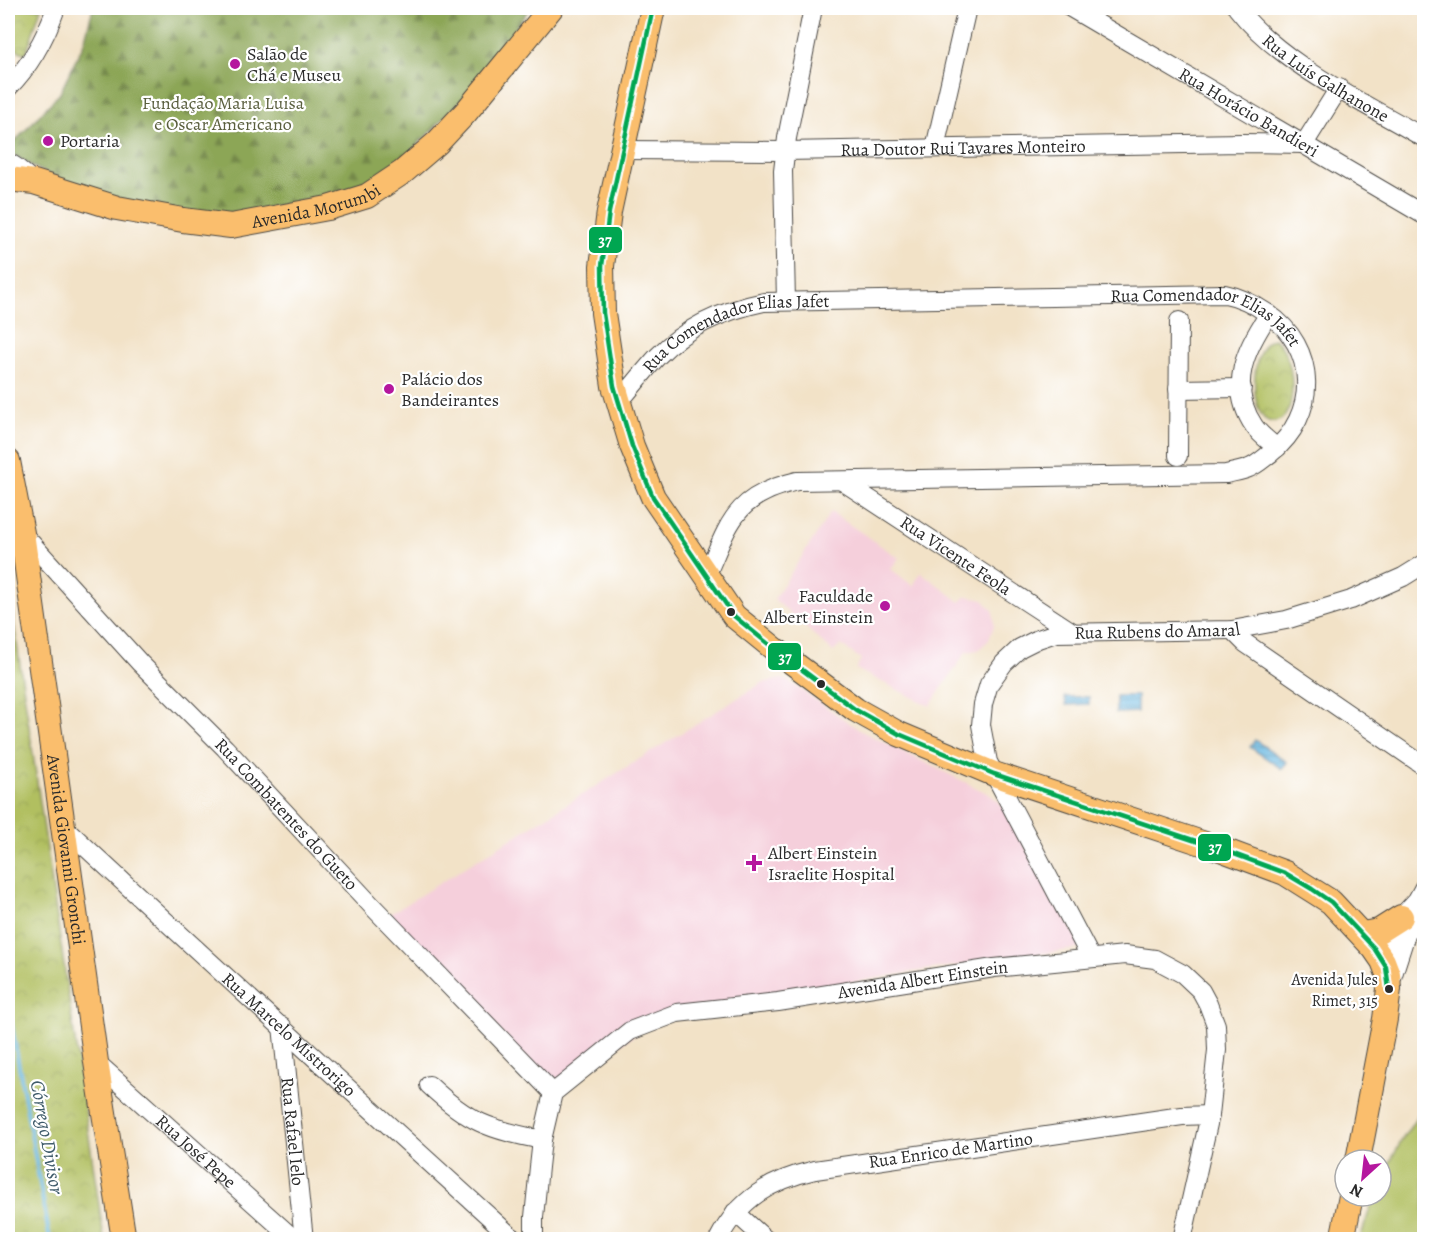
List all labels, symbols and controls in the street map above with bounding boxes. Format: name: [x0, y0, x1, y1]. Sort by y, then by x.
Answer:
street label: Rua Luís Galhanone: [1257, 29, 1393, 128]
place label: Salão de Chá e Museu: [247, 42, 341, 87]
marker: Salão de Chá e Museu: [228, 57, 242, 71]
street label: Rua Horácio Bandieri: [1174, 62, 1323, 163]
park label: Fundação Maria Luisa e Oscar Americano: [142, 91, 305, 136]
place label: Portaria: [60, 129, 120, 153]
marker: Portaria: [41, 134, 55, 148]
street label: Rua Doutor Rui Tavares Monteiro: [840, 134, 1086, 162]
street label: Avenida Morumbi: [249, 178, 385, 234]
line badge: 37: [588, 226, 623, 254]
text: 37: [598, 230, 612, 252]
street label: Rua Comendador Elias Jafet: [1110, 282, 1307, 351]
street label: Rua Comendador Elias Jafet: [636, 289, 830, 378]
place label: Palácio dos Bandeirantes: [401, 367, 499, 412]
marker: Palácio dos Bandeirantes: [382, 382, 396, 396]
street label: Rua Vicente Feola: [895, 510, 1017, 601]
place label: Faculdade Albert Einstein: [763, 584, 873, 629]
marker: Faculdade Albert Einstein: [878, 599, 892, 613]
unlabelled marker: [725, 606, 737, 618]
street label: Rua Rubens do Amaral: [1074, 617, 1243, 645]
line badge: 37: [767, 642, 802, 671]
text: 37: [778, 647, 792, 669]
unlabelled marker: [815, 678, 827, 690]
street label: Rua Combatentes do Gueto: [210, 733, 363, 895]
street label: Avenida Giovanni Gronchi: [41, 752, 91, 946]
line badge: 37: [1197, 833, 1232, 862]
text: 37: [1208, 837, 1222, 859]
place label: Albert Einstein Israelite Hospital: [767, 841, 895, 886]
marker: Albert Einstein Israelite Hospital: [745, 854, 763, 872]
street label: Avenida Albert Einstein: [835, 955, 1009, 1005]
street label: Rua Marcelo Mistrorigo: [217, 967, 361, 1102]
place label: Avenida Jules Rimet, 315: [1291, 969, 1378, 1012]
marker: Avenida Jules Rimet, 315: [1383, 983, 1395, 995]
street label: Rua Rafael Ielo: [275, 1076, 310, 1187]
water label: Córrego Divisor: [24, 1078, 70, 1197]
street label: Rua José Pepe: [151, 1109, 241, 1194]
street label: Rua Enrico de Martino: [867, 1126, 1034, 1174]
north arrow: [1333, 1148, 1393, 1208]
text: N: [1346, 1178, 1367, 1203]

